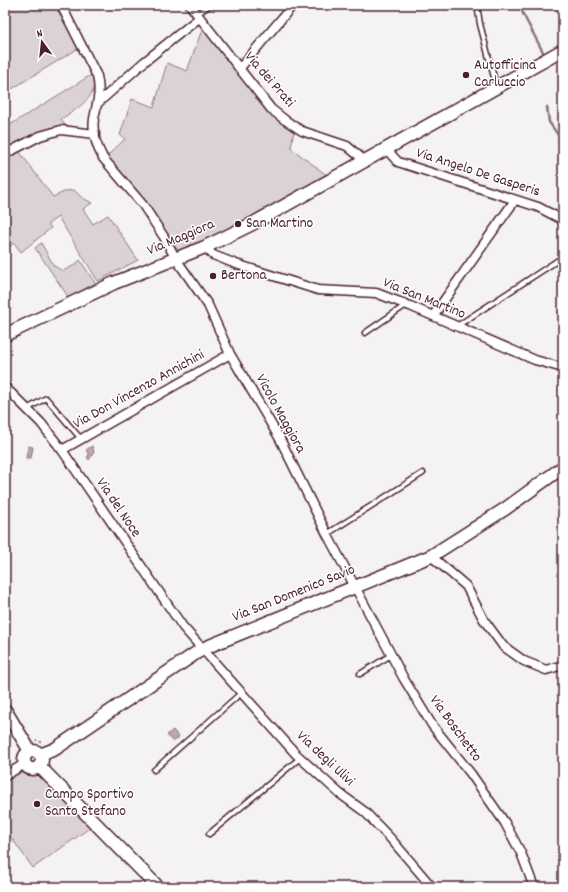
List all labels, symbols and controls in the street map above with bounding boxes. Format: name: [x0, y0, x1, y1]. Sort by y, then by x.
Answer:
north arrow: [22, 22, 62, 62]
text: N: [35, 26, 45, 43]
street label: Via dei Prati: [238, 47, 300, 113]
place label: Autofficina Carluccio: [474, 55, 537, 94]
marker: Autofficina Carluccio: [461, 70, 471, 80]
street label: Via Angelo De Gasperis: [413, 143, 543, 203]
place label: San Martino: [246, 213, 314, 235]
street label: Via Maggiora: [144, 214, 219, 262]
marker: San Martino: [233, 219, 243, 229]
place label: Bertona: [221, 265, 267, 287]
marker: Bertona: [208, 271, 218, 281]
street label: Via San Martino: [379, 272, 469, 326]
street label: Via Don Vincenzo Annichini: [69, 344, 209, 435]
street label: Vicolo Maggiora: [249, 370, 311, 458]
street label: Via del Noce: [90, 474, 146, 543]
street label: Via San Domenico Savio: [229, 559, 359, 629]
street label: Via Boschetto: [423, 691, 487, 767]
street label: Via degli Ulivi: [291, 726, 359, 792]
place label: Campo Sportivo Santo Stefano: [45, 784, 134, 823]
marker: Campo Sportivo Santo Stefano: [32, 799, 42, 809]

